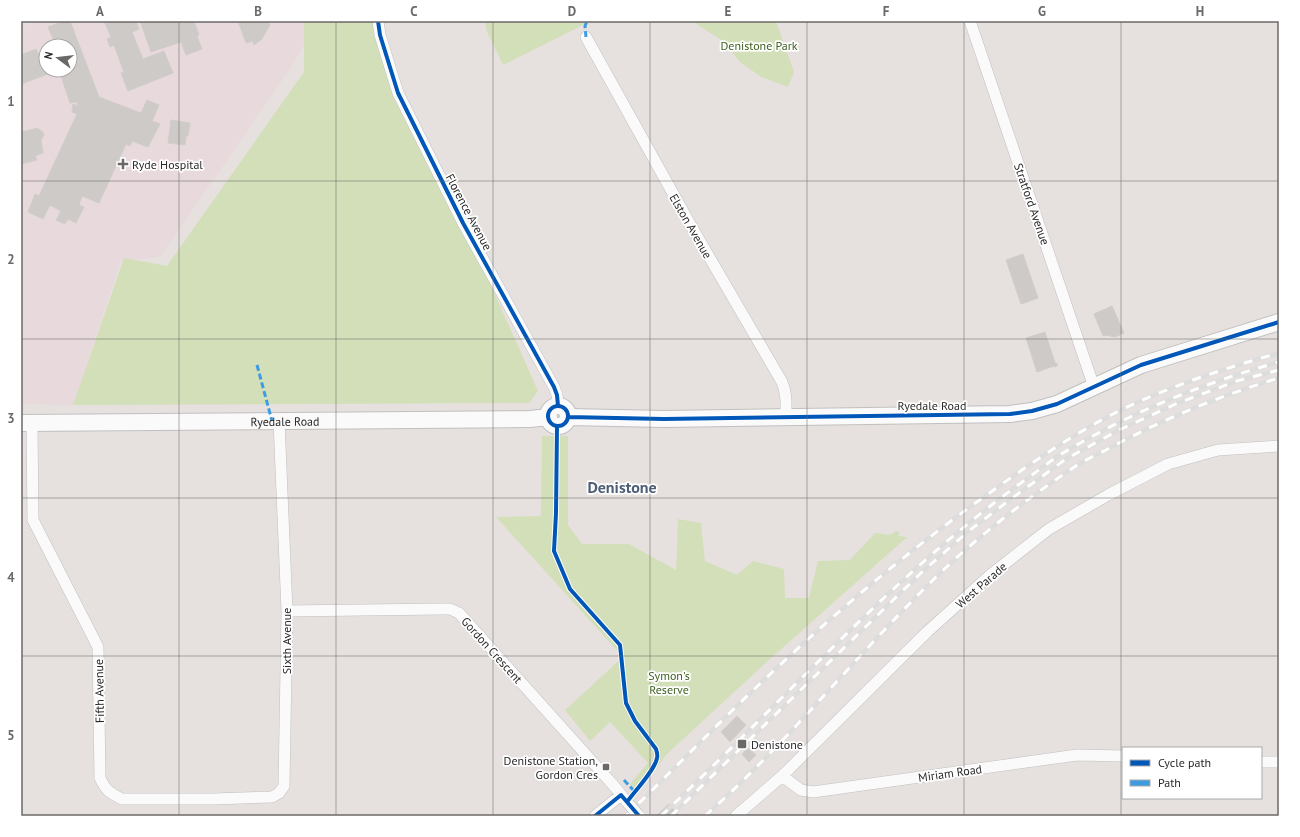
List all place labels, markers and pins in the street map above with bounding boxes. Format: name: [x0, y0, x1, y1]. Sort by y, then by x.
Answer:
place label: Ryde Hospital: [132, 157, 203, 172]
marker: Ryde Hospital: [117, 158, 129, 170]
place label: Denistone: [751, 737, 803, 752]
marker: Denistone: [736, 738, 748, 750]
place label: Denistone Station, Gordon Cres: [504, 753, 598, 782]
marker: Denistone Station, Gordon Cres: [601, 762, 611, 772]

